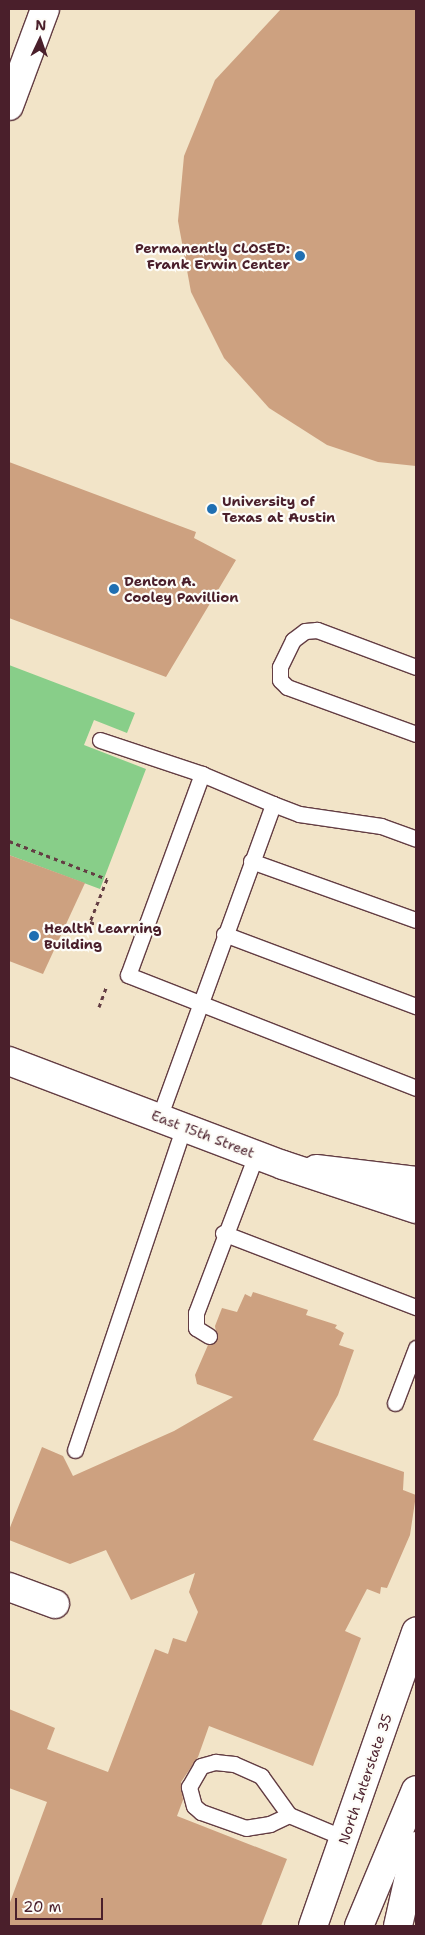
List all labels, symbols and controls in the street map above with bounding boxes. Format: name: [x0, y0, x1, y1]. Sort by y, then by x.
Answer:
north arrow: [15, 15, 65, 65]
text: N: [35, 16, 47, 34]
place label: Permanently CLOSED: Frank Erwin Center: [135, 240, 290, 272]
marker: Permanently CLOSED: Frank Erwin Center: [294, 250, 306, 262]
place label: University of Texas at Austin: [222, 493, 335, 526]
marker: University of Texas at Austin: [206, 503, 218, 515]
place label: Denton A. Cooley Pavillion: [124, 573, 239, 606]
marker: Denton A. Cooley Pavillion: [108, 583, 120, 595]
place label: Health Learning Building: [44, 920, 162, 952]
marker: Health Learning Building: [28, 930, 40, 942]
street label: East 15th Street: [149, 1107, 257, 1161]
street label: North Interstate 35: [335, 1712, 395, 1846]
scale bar: [18, 1888, 105, 1920]
text: 20 m: [23, 1897, 62, 1917]

